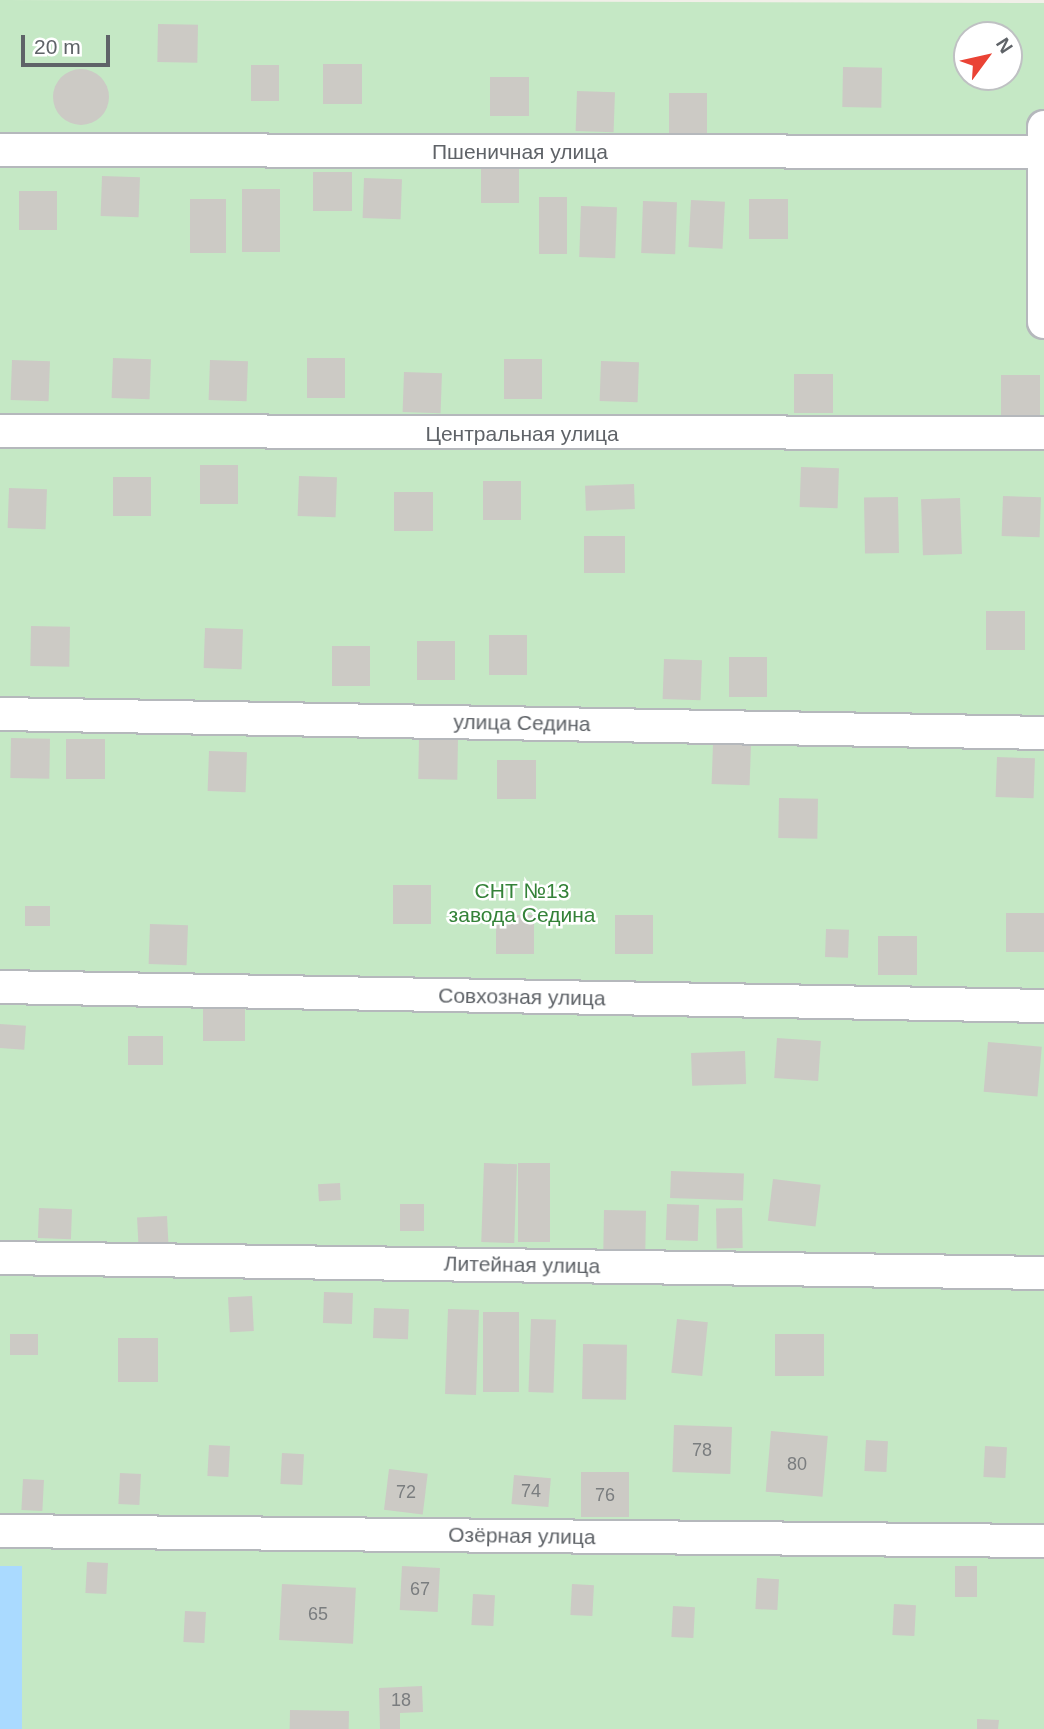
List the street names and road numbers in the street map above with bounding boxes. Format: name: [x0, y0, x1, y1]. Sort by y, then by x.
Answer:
street label: Пшеничная улица: [432, 139, 608, 165]
street label: Центральная улица: [425, 421, 619, 447]
street label: улица Седина: [453, 709, 591, 737]
street label: Совхозная улица: [438, 983, 606, 1011]
street label: Литейная улица: [444, 1251, 600, 1279]
street label: Озёрная улица: [448, 1522, 596, 1550]

